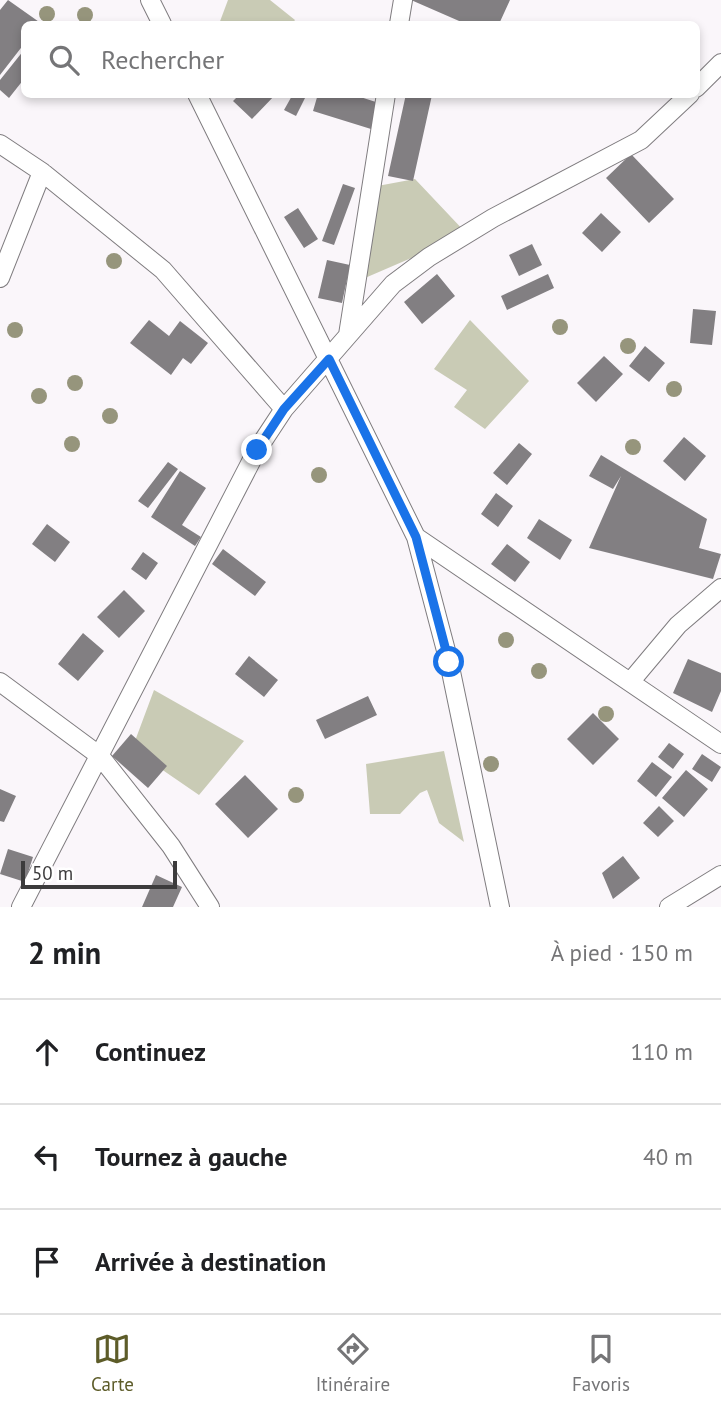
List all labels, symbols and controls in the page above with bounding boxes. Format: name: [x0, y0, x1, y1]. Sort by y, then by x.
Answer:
search box: [21, 21, 700, 98]
icon: search: [45, 41, 83, 79]
text: Rechercher: [101, 43, 224, 76]
route end: [241, 434, 272, 465]
route start: [433, 646, 464, 677]
scale bar: [21, 858, 177, 890]
text: 50 m: [32, 861, 73, 885]
text: 2 min: [28, 933, 101, 972]
text: À pied · 150 m: [551, 938, 693, 967]
icon: ahead: [28, 1033, 66, 1071]
text: Continuez: [95, 1035, 206, 1068]
text: 110 m: [631, 1037, 693, 1066]
icon: left: [28, 1138, 66, 1176]
text: Tournez à gauche: [95, 1140, 287, 1173]
text: 40 m: [643, 1142, 693, 1171]
icon: arrive: [28, 1243, 66, 1281]
text: Arrivée à destination: [95, 1245, 326, 1278]
tab: Carte: [91, 1330, 134, 1396]
tab: Itinéraire: [316, 1330, 390, 1396]
tab: Favoris: [572, 1330, 630, 1396]

